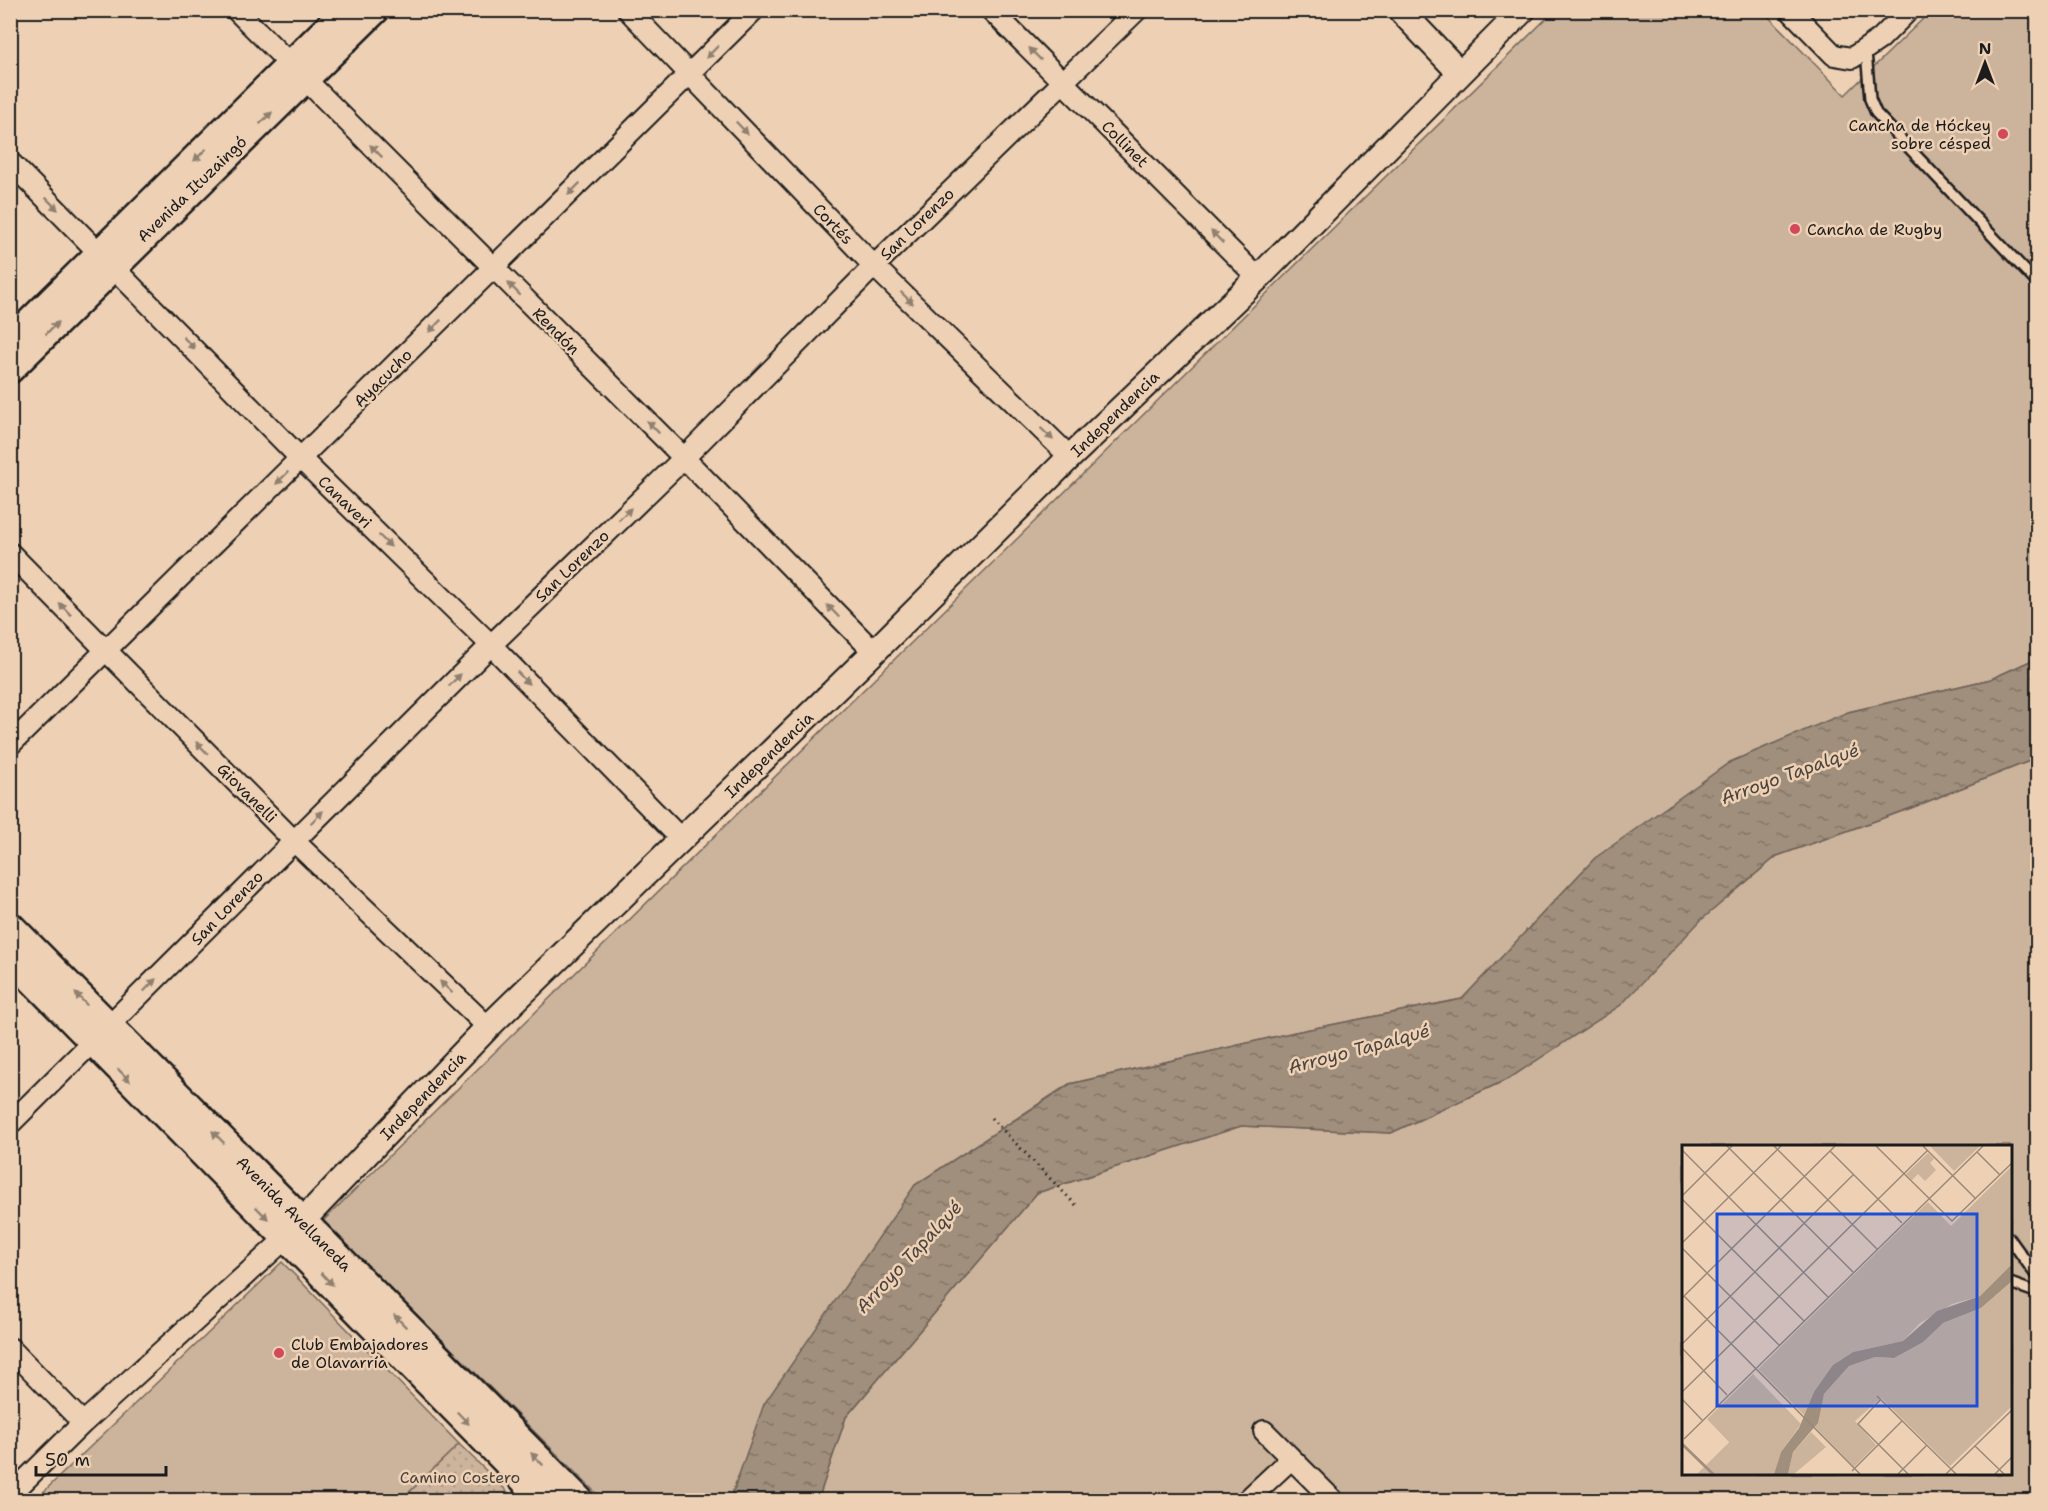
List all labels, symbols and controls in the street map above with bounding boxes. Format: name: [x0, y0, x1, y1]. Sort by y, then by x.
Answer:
north arrow: [1955, 33, 2015, 93]
text: N: [1979, 38, 1991, 59]
one-way arrow: [706, 44, 720, 58]
one-way arrow: [1027, 47, 1042, 61]
one-way arrow: [259, 111, 273, 125]
place label: Cancha de Hóckey sobre césped: [1849, 115, 1991, 154]
street label: Collinet: [1097, 116, 1153, 172]
one-way arrow: [734, 120, 748, 134]
marker: Cancha de Hóckey sobre césped: [1996, 127, 2010, 141]
street label: Avenida Ituzaingó: [133, 131, 251, 247]
one-way arrow: [370, 145, 384, 159]
one-way arrow: [193, 147, 207, 161]
one-way arrow: [567, 182, 581, 196]
street label: San Lorenzo: [875, 183, 959, 265]
one-way arrow: [45, 196, 59, 211]
street label: Cortés: [808, 199, 858, 249]
place label: Cancha de Rugby: [1807, 219, 1942, 240]
marker: Cancha de Rugby: [1788, 222, 1802, 236]
one-way arrow: [1210, 230, 1224, 244]
one-way arrow: [508, 283, 522, 297]
one-way arrow: [899, 291, 914, 305]
street label: Rendón: [528, 303, 584, 359]
one-way arrow: [429, 319, 443, 333]
one-way arrow: [45, 320, 59, 335]
one-way arrow: [181, 335, 195, 349]
street label: Ayacucho: [349, 344, 417, 412]
street label: Independencia: [1066, 366, 1164, 462]
one-way arrow: [646, 420, 660, 434]
one-way arrow: [1039, 426, 1053, 440]
one-way arrow: [274, 471, 289, 485]
street label: Canaveri: [314, 471, 376, 533]
one-way arrow: [618, 508, 632, 522]
street label: San Lorenzo: [530, 525, 614, 607]
one-way arrow: [377, 534, 392, 548]
one-way arrow: [58, 602, 72, 616]
one-way arrow: [827, 604, 841, 618]
one-way arrow: [516, 671, 530, 685]
one-way arrow: [448, 673, 462, 687]
street label: Independencia: [720, 707, 818, 803]
water label: Arroyo Tapalqué: [1718, 738, 1862, 810]
one-way arrow: [195, 741, 209, 755]
street label: Giovanelli: [212, 758, 282, 828]
one-way arrow: [309, 810, 323, 824]
street label: San Lorenzo: [186, 866, 268, 950]
one-way arrow: [143, 979, 157, 993]
one-way arrow: [439, 981, 454, 994]
one-way arrow: [75, 992, 89, 1006]
water label: Arroyo Tapalqué: [1286, 1019, 1432, 1079]
street label: Independencia: [375, 1047, 471, 1145]
one-way arrow: [117, 1068, 132, 1082]
one-way arrow: [212, 1131, 226, 1145]
inset map: [1682, 1145, 2012, 1475]
street label: Avenida Avellaneda: [232, 1152, 356, 1276]
water label: Arroyo Tapalqué: [851, 1196, 967, 1318]
one-way arrow: [254, 1206, 268, 1220]
one-way arrow: [319, 1272, 333, 1286]
one-way arrow: [393, 1313, 407, 1328]
place label: Club Embajadores de Olavarría: [291, 1334, 429, 1373]
marker: Club Embajadores de Olavarría: [272, 1346, 286, 1360]
one-way arrow: [456, 1411, 470, 1426]
scale bar: [36, 1439, 166, 1477]
text: 50 m: [45, 1448, 90, 1472]
one-way arrow: [530, 1452, 545, 1466]
park label: Camino Costero: [400, 1467, 520, 1488]

